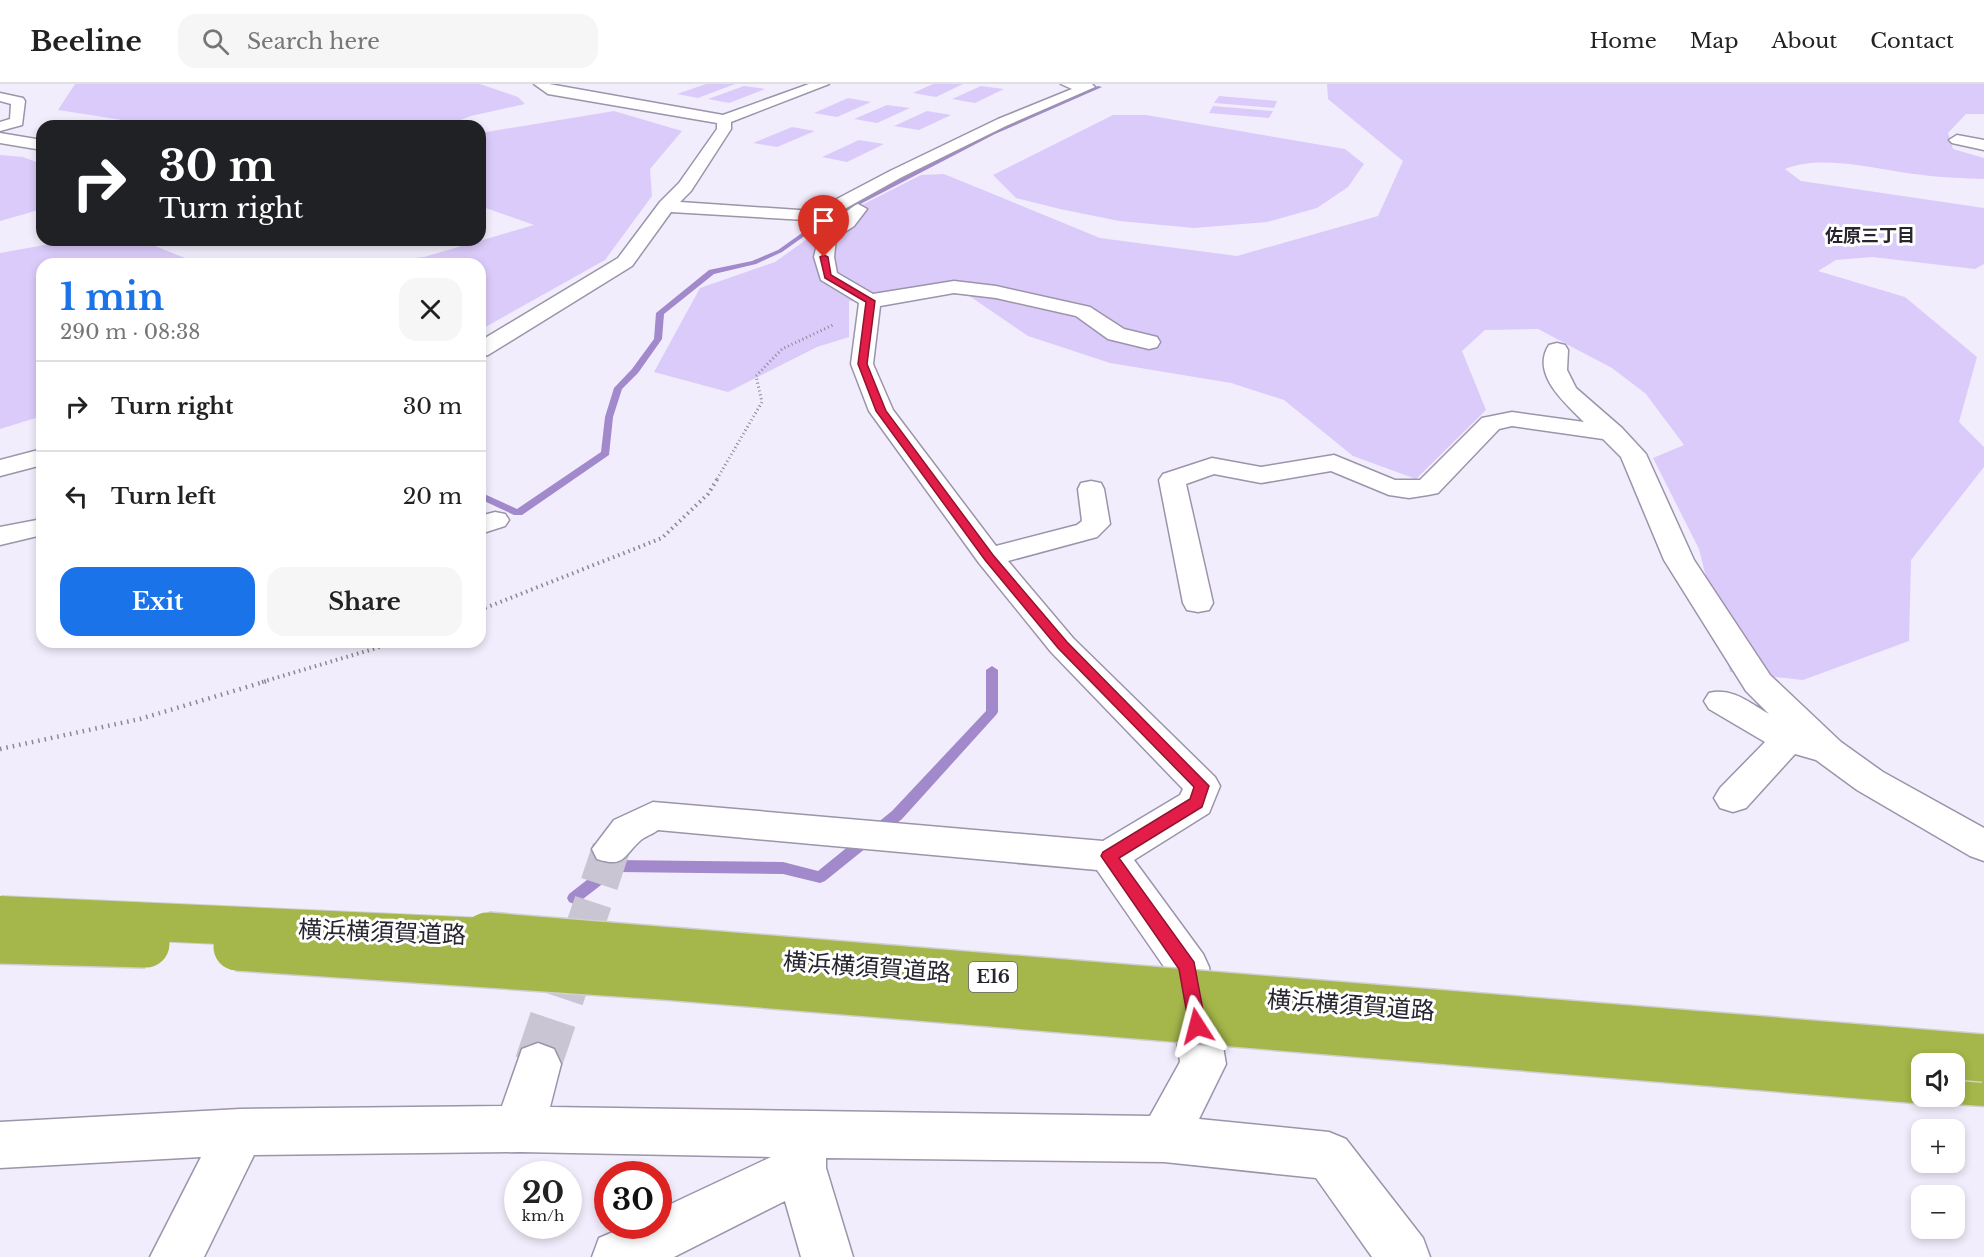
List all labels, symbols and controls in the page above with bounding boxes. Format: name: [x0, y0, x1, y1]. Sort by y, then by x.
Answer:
search box: [178, 14, 598, 68]
text: Beeline: [30, 24, 142, 59]
icon: search: [199, 25, 232, 58]
text: Search here: [247, 28, 380, 55]
text: Home: [1590, 28, 1657, 54]
text: Map: [1690, 28, 1738, 54]
text: About: [1771, 28, 1837, 54]
text: Contact: [1870, 28, 1954, 54]
text: 30 m: [159, 140, 275, 192]
icon: right: [60, 144, 138, 222]
text: Turn right: [159, 192, 303, 225]
pin: [798, 195, 849, 257]
icon: arrive: [807, 204, 840, 237]
district label: 佐原三丁目: [1825, 225, 1915, 247]
text: 1 min: [60, 275, 164, 320]
button: close: [399, 278, 462, 341]
text: 290 m · 08:38: [60, 320, 200, 344]
icon: right: [60, 390, 93, 423]
text: Turn right: [111, 393, 233, 420]
text: 30 m: [403, 393, 462, 420]
icon: left: [60, 480, 93, 513]
text: Turn left: [111, 483, 216, 510]
text: 20 m: [403, 483, 462, 510]
button: Exit: [60, 567, 255, 636]
button: Share: [267, 567, 462, 636]
street label: 横浜横須賀道路: [298, 915, 466, 949]
street label: 横浜横須賀道路: [782, 947, 952, 987]
road number: E16: [969, 962, 1017, 992]
street label: 横浜横須賀道路: [1266, 985, 1436, 1025]
position arrow: [1165, 994, 1229, 1058]
map controls: [1911, 1053, 1965, 1239]
button: sound: [1911, 1053, 1965, 1107]
button: +: [1911, 1119, 1965, 1173]
speed limit sign: 30: [594, 1161, 672, 1239]
text: 20: [522, 1174, 564, 1211]
button: −: [1911, 1185, 1965, 1239]
text: km/h: [522, 1206, 564, 1225]

